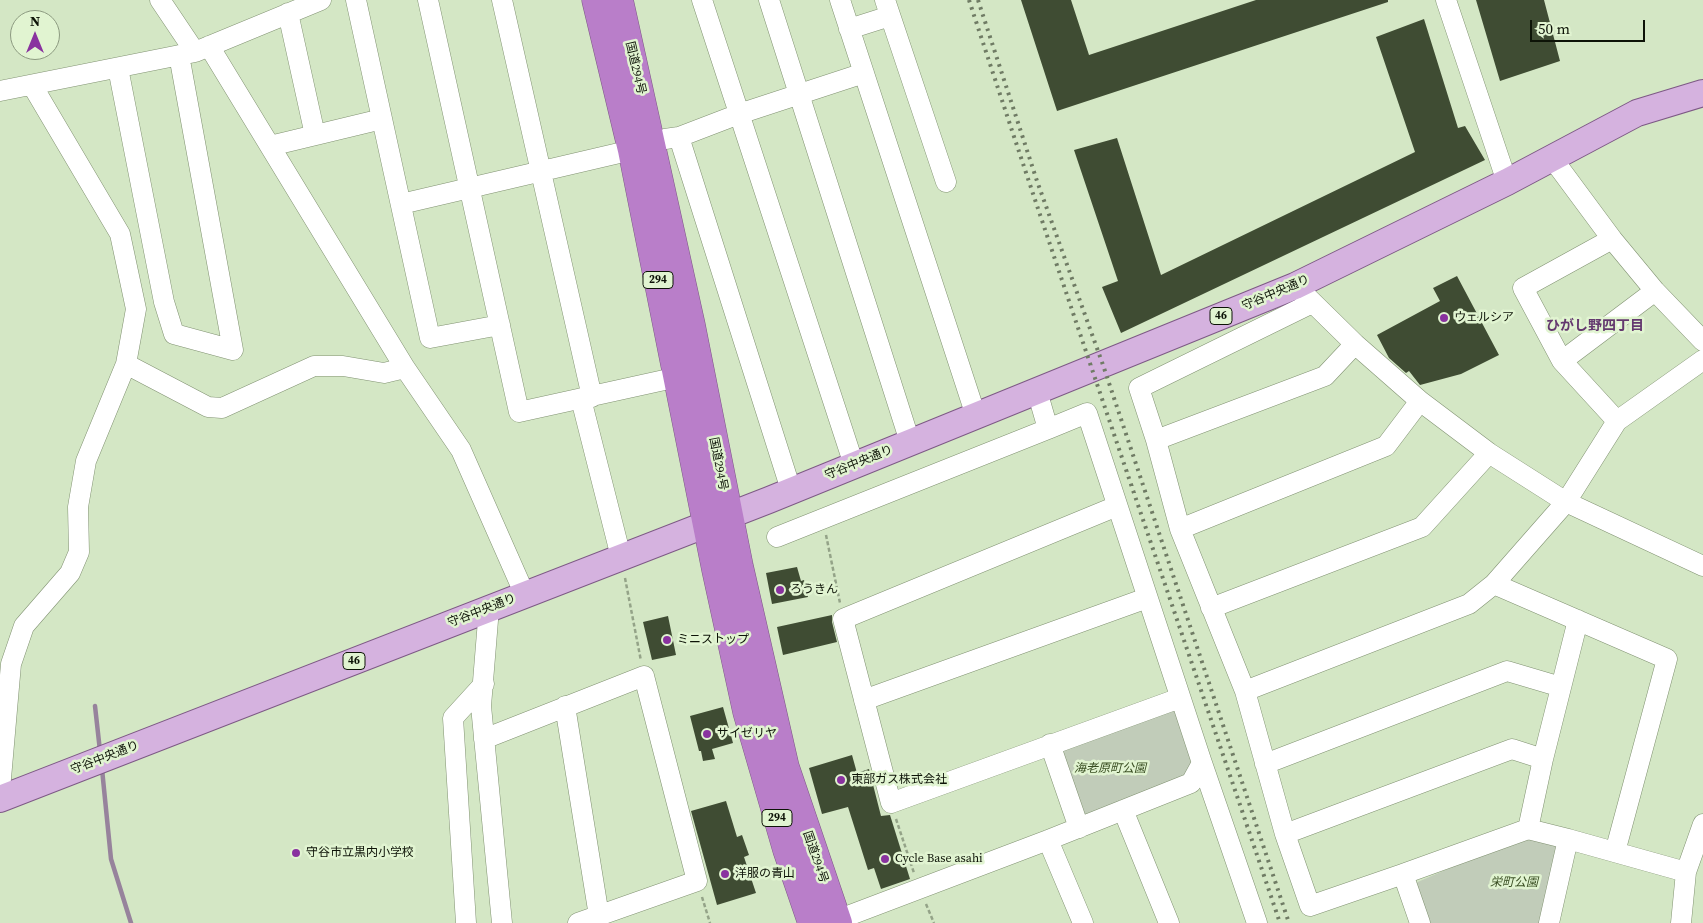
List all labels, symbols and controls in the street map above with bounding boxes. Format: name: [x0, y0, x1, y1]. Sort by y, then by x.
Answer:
north arrow: [10, 10, 60, 60]
scale bar: [1533, 10, 1648, 42]
text: N: [30, 11, 40, 31]
text: 50 m: [1538, 18, 1570, 39]
street label: 国道294号: [622, 40, 648, 96]
road number: 294: [643, 272, 673, 288]
street label: 守谷中央通り: [1240, 272, 1312, 314]
road number: 46: [1210, 308, 1232, 324]
place label: ウェルシア: [1454, 311, 1514, 325]
marker: ウェルシア: [1438, 312, 1450, 324]
district label: ひがし野四丁目: [1546, 318, 1644, 334]
street label: 国道294号: [706, 436, 730, 492]
street label: 守谷中央通り: [823, 443, 895, 483]
place label: ろうきん: [790, 583, 838, 597]
marker: ろうきん: [774, 584, 786, 596]
street label: 守谷中央通り: [446, 591, 518, 631]
place label: ミニストップ: [677, 633, 749, 647]
marker: ミニストップ: [661, 634, 673, 646]
road number: 46: [343, 652, 365, 669]
place label: サイゼリヤ: [717, 727, 777, 741]
marker: サイゼリヤ: [701, 728, 713, 740]
street label: 守谷中央通り: [69, 738, 141, 778]
park label: 海老原町公園: [1074, 762, 1146, 776]
place label: 東部ガス株式会社: [851, 773, 947, 787]
marker: 東部ガス株式会社: [835, 774, 847, 786]
road number: 294: [762, 810, 792, 826]
street label: 国道294号: [799, 829, 831, 885]
place label: 守谷市立黒内小学校: [306, 846, 414, 860]
marker: 守谷市立黒内小学校: [290, 847, 302, 859]
place label: Cycle Base asahi: [895, 852, 983, 866]
marker: Cycle Base asahi: [879, 853, 891, 865]
place label: 洋服の青山: [735, 867, 795, 881]
marker: 洋服の青山: [719, 868, 731, 880]
park label: 栄町公園: [1490, 876, 1538, 890]

